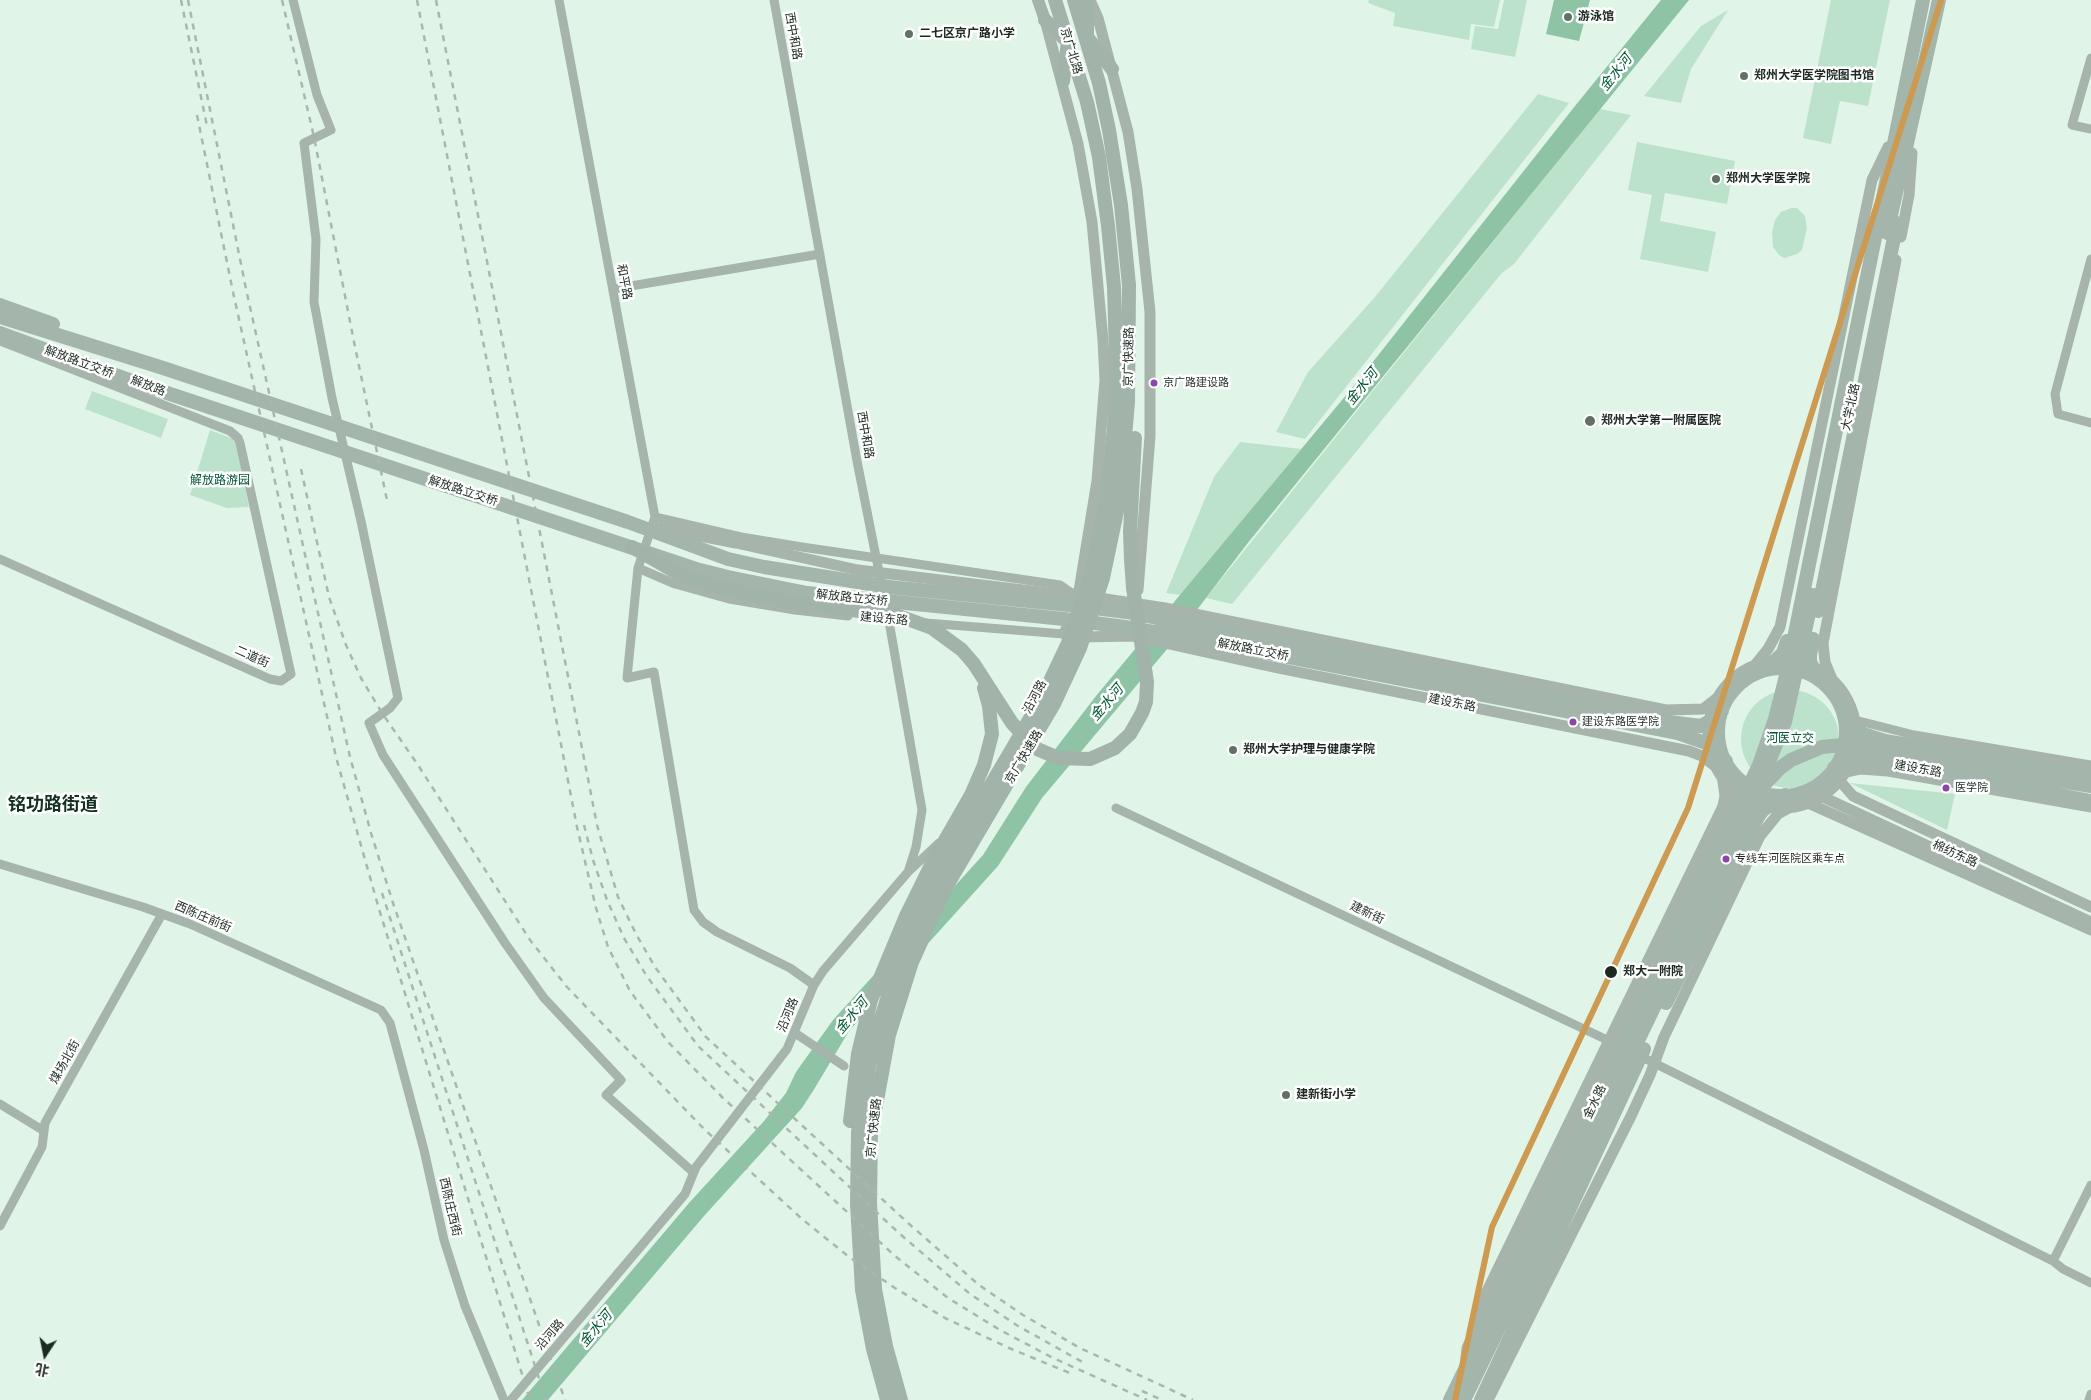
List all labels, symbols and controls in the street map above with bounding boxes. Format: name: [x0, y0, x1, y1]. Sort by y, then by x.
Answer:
place label: 游泳馆: [1578, 10, 1614, 24]
street label: 西中和路: [782, 11, 804, 61]
marker: 游泳馆: [1562, 11, 1574, 23]
street label: 京广北路: [1057, 26, 1085, 76]
place label: 二七区京广路小学: [919, 27, 1015, 41]
marker: 二七区京广路小学: [903, 28, 915, 40]
water label: 金水河: [1596, 51, 1636, 95]
place label: 郑州大学医学院图书馆: [1754, 69, 1874, 83]
marker: 郑州大学医学院图书馆: [1738, 70, 1750, 82]
place label: 郑州大学医学院: [1726, 172, 1810, 186]
marker: 郑州大学医学院: [1710, 173, 1722, 185]
street label: 和平路: [613, 263, 635, 301]
street label: 京广快速路: [1121, 327, 1137, 387]
street label: 解放路立交桥: [43, 343, 115, 381]
water label: 金水河: [1342, 365, 1382, 409]
street label: 解放路: [129, 373, 167, 399]
place label: 京广路建设路: [1163, 376, 1229, 390]
marker: 京广路建设路: [1149, 378, 1159, 388]
street label: 大学北路: [1839, 382, 1863, 432]
street label: 西中和路: [854, 410, 876, 460]
marker: 郑州大学第一附属医院: [1583, 414, 1597, 428]
place label: 郑州大学第一附属医院: [1601, 414, 1721, 428]
street label: 解放路立交桥: [427, 473, 499, 509]
park label: 解放路游园: [190, 474, 250, 488]
street label: 解放路立交桥: [815, 587, 889, 609]
street label: 建设东路: [859, 610, 909, 628]
street label: 解放路立交桥: [1216, 636, 1290, 664]
street label: 二道街: [233, 643, 271, 671]
street label: 沿河路: [1020, 678, 1050, 716]
water label: 金水河: [1087, 682, 1127, 724]
street label: 建设东路: [1427, 691, 1477, 715]
place label: 建设东路医学院: [1582, 715, 1659, 729]
marker: 建设东路医学院: [1568, 717, 1578, 727]
street label: 京广快速路: [1002, 728, 1046, 786]
park label: 河医立交: [1766, 732, 1814, 746]
place label: 郑州大学护理与健康学院: [1243, 743, 1375, 757]
marker: 郑州大学护理与健康学院: [1227, 744, 1239, 756]
street label: 建设东路: [1893, 758, 1943, 780]
place label: 医学院: [1955, 781, 1988, 795]
marker: 医学院: [1941, 783, 1951, 793]
district label: 铭功路街道: [8, 794, 98, 816]
street label: 棉纺东路: [1930, 838, 1980, 870]
place label: 专线车河医院区乘车点: [1735, 852, 1845, 866]
marker: 专线车河医院区乘车点: [1721, 854, 1731, 864]
street label: 西陈庄前街: [173, 899, 233, 935]
street label: 建新街: [1348, 899, 1386, 927]
marker: 郑大一附院: [1603, 964, 1619, 980]
place label: 郑大一附院: [1623, 965, 1683, 979]
water label: 金水河: [832, 995, 872, 1037]
street label: 沿河路: [775, 996, 801, 1034]
street label: 煤场北街: [47, 1038, 83, 1086]
street label: 金水路: [1581, 1083, 1609, 1121]
place label: 建新街小学: [1296, 1088, 1356, 1102]
marker: 建新街小学: [1280, 1089, 1292, 1101]
street label: 京广快速路: [864, 1097, 884, 1159]
street label: 西陈庄西街: [436, 1176, 464, 1238]
water label: 金水河: [576, 1308, 616, 1350]
street label: 沿河路: [533, 1317, 567, 1353]
north arrow: [20, 1330, 70, 1380]
text: 北: [33, 1360, 51, 1381]

